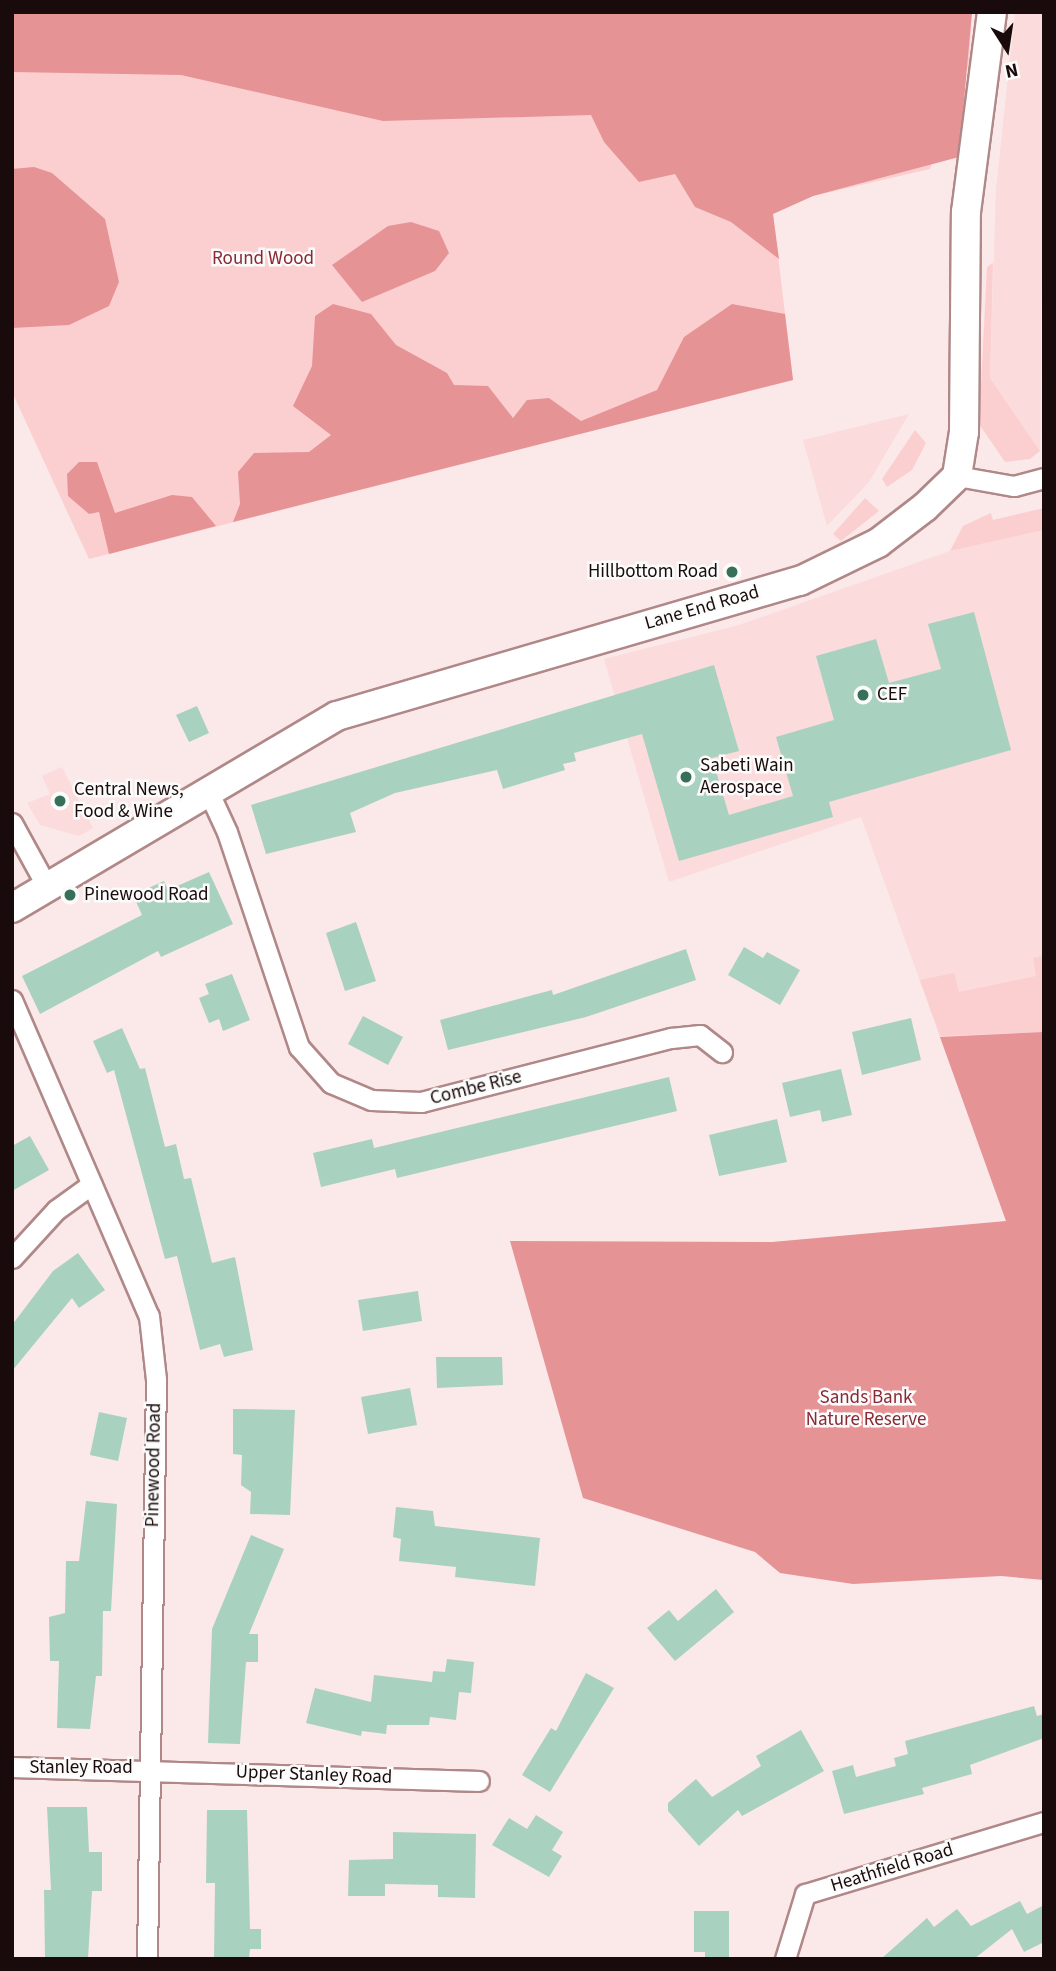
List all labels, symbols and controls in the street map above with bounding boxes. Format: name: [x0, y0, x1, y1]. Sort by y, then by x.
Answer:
north arrow: [972, 14, 1042, 84]
text: N: [1002, 56, 1020, 85]
park label: Round Wood: [212, 248, 314, 270]
place label: Hillbottom Road: [588, 561, 718, 583]
marker: Hillbottom Road: [724, 564, 740, 580]
street label: Lane End Road: [642, 581, 762, 635]
place label: CEF: [877, 684, 907, 706]
marker: CEF: [855, 687, 871, 703]
place label: Sabeti Wain Aerospace: [700, 755, 794, 799]
marker: Sabeti Wain Aerospace: [678, 769, 694, 785]
place label: Central News, Food & Wine: [74, 779, 184, 823]
marker: Central News, Food & Wine: [52, 793, 68, 809]
place label: Pinewood Road: [84, 884, 209, 906]
marker: Pinewood Road: [62, 887, 78, 903]
street label: Combe Rise: [428, 1066, 524, 1110]
park label: Sands Bank Nature Reserve: [806, 1387, 926, 1431]
street label: Pinewood Road: [142, 1402, 166, 1528]
street label: Stanley Road: [29, 1757, 133, 1779]
street label: Upper Stanley Road: [235, 1761, 393, 1789]
street label: Heathfield Road: [828, 1838, 956, 1898]

